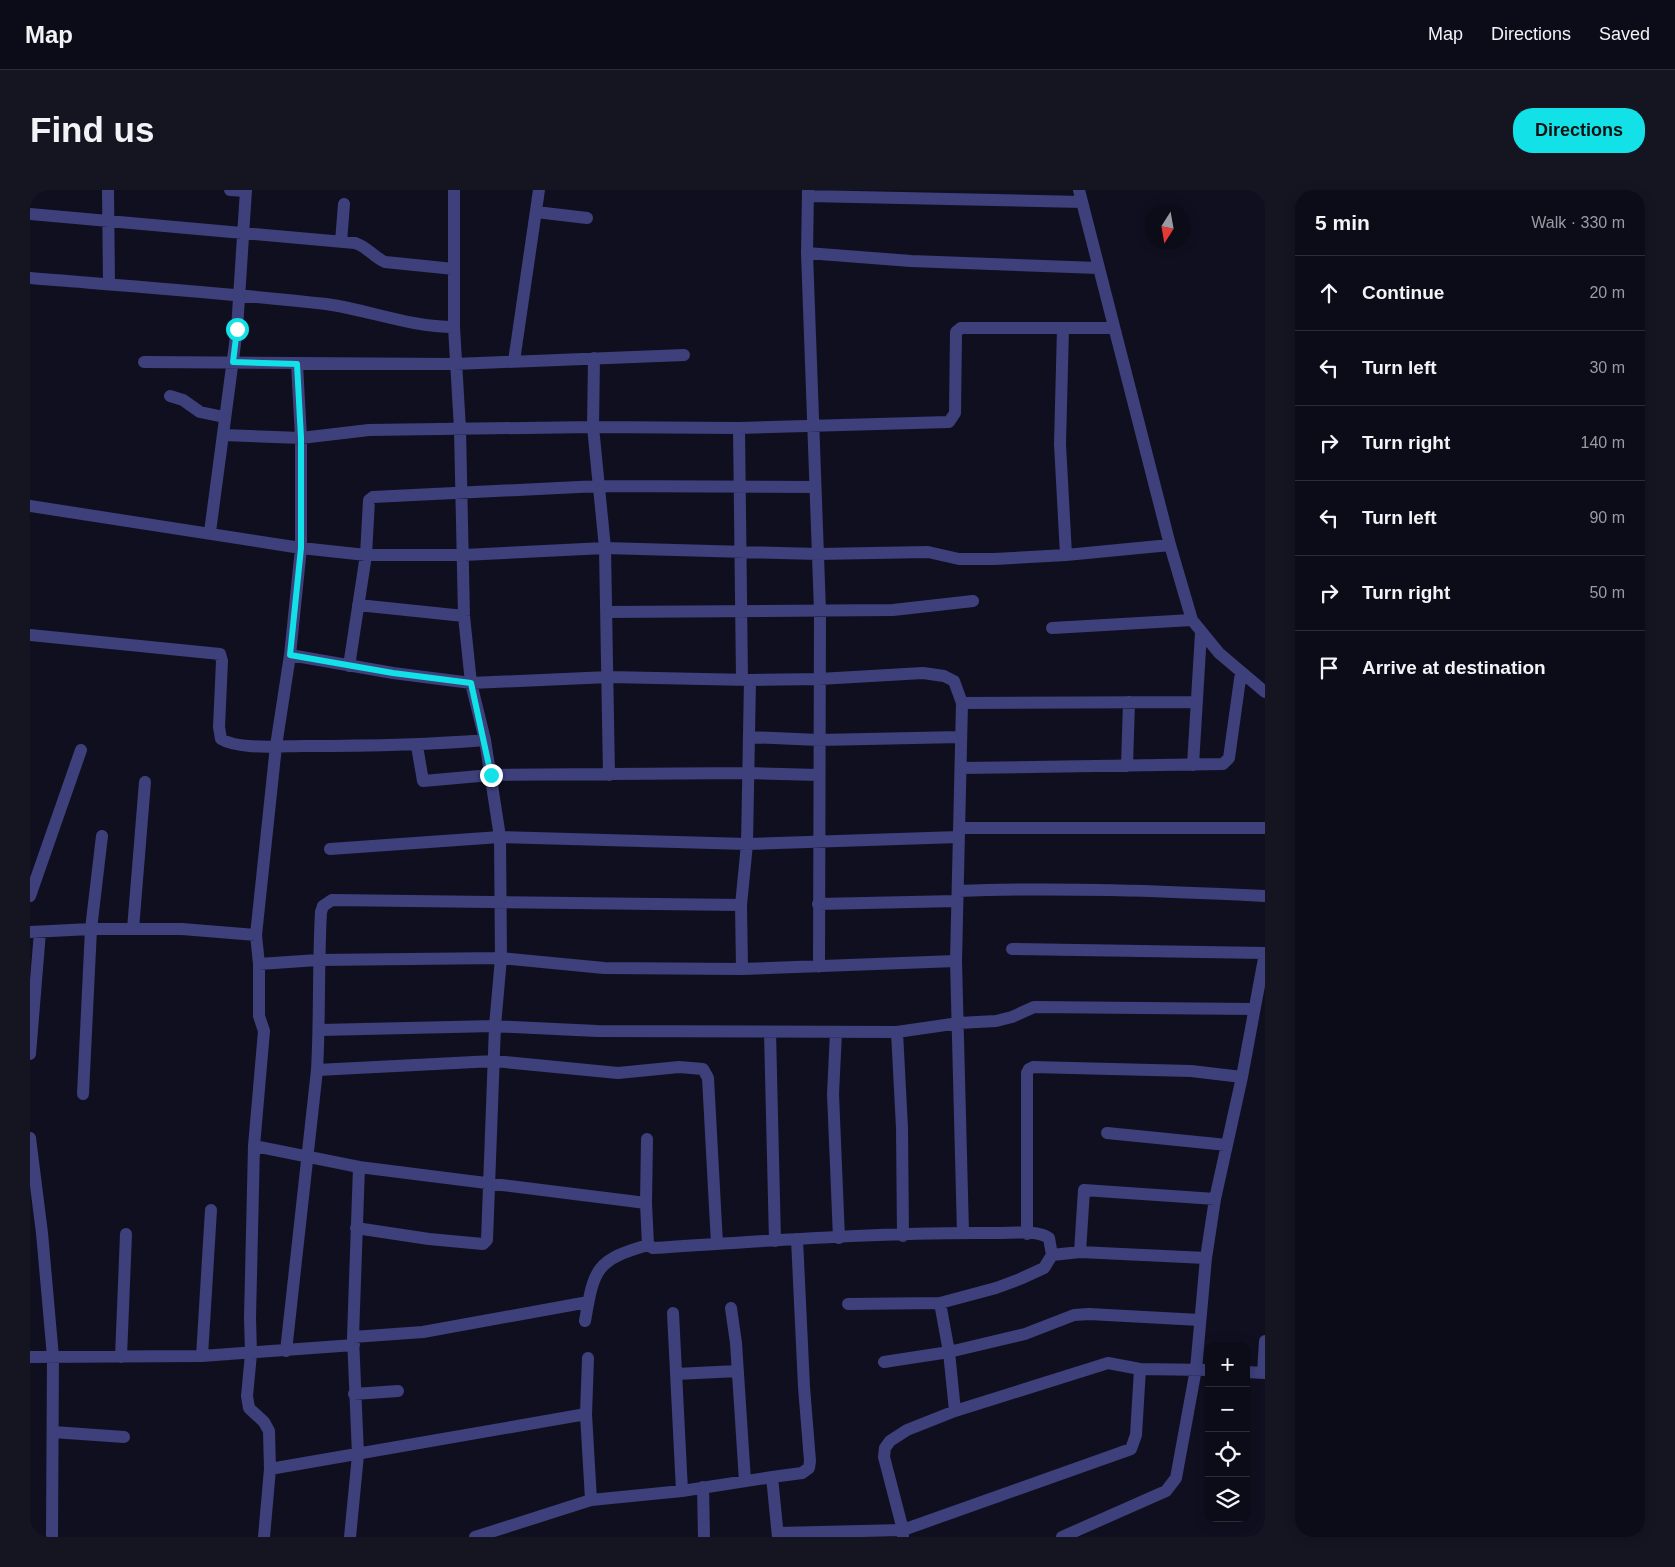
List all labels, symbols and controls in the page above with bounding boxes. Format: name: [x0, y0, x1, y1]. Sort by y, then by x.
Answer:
text: Map: [25, 21, 73, 48]
text: Map: [1428, 24, 1463, 44]
text: Directions: [1491, 24, 1571, 44]
text: Saved: [1599, 24, 1650, 44]
button: Directions: [1513, 108, 1645, 153]
text: Find us: [30, 110, 154, 149]
north arrow: [1145, 205, 1190, 250]
text: 5 min: [1315, 211, 1370, 234]
text: Walk · 330 m: [1531, 214, 1625, 231]
icon: ahead: [1315, 279, 1343, 307]
text: Continue: [1362, 282, 1444, 303]
text: 20 m: [1589, 284, 1625, 301]
route start: [226, 318, 249, 341]
icon: left: [1315, 354, 1343, 382]
text: Turn left: [1362, 357, 1437, 378]
text: 30 m: [1589, 359, 1625, 376]
icon: right: [1315, 429, 1343, 457]
text: Turn right: [1362, 432, 1450, 453]
text: 140 m: [1581, 434, 1625, 451]
icon: left: [1315, 504, 1343, 532]
text: Turn left: [1362, 507, 1437, 528]
text: 90 m: [1589, 509, 1625, 526]
icon: right: [1315, 579, 1343, 607]
text: Turn right: [1362, 582, 1450, 603]
text: 50 m: [1589, 584, 1625, 601]
icon: arrive: [1315, 654, 1343, 682]
text: Arrive at destination: [1362, 657, 1546, 678]
route end: [480, 764, 503, 787]
map controls: [1205, 1342, 1250, 1522]
button: +: [1205, 1342, 1250, 1387]
button: −: [1205, 1387, 1250, 1432]
button: locate: [1205, 1432, 1250, 1477]
button: layers: [1205, 1477, 1250, 1522]

